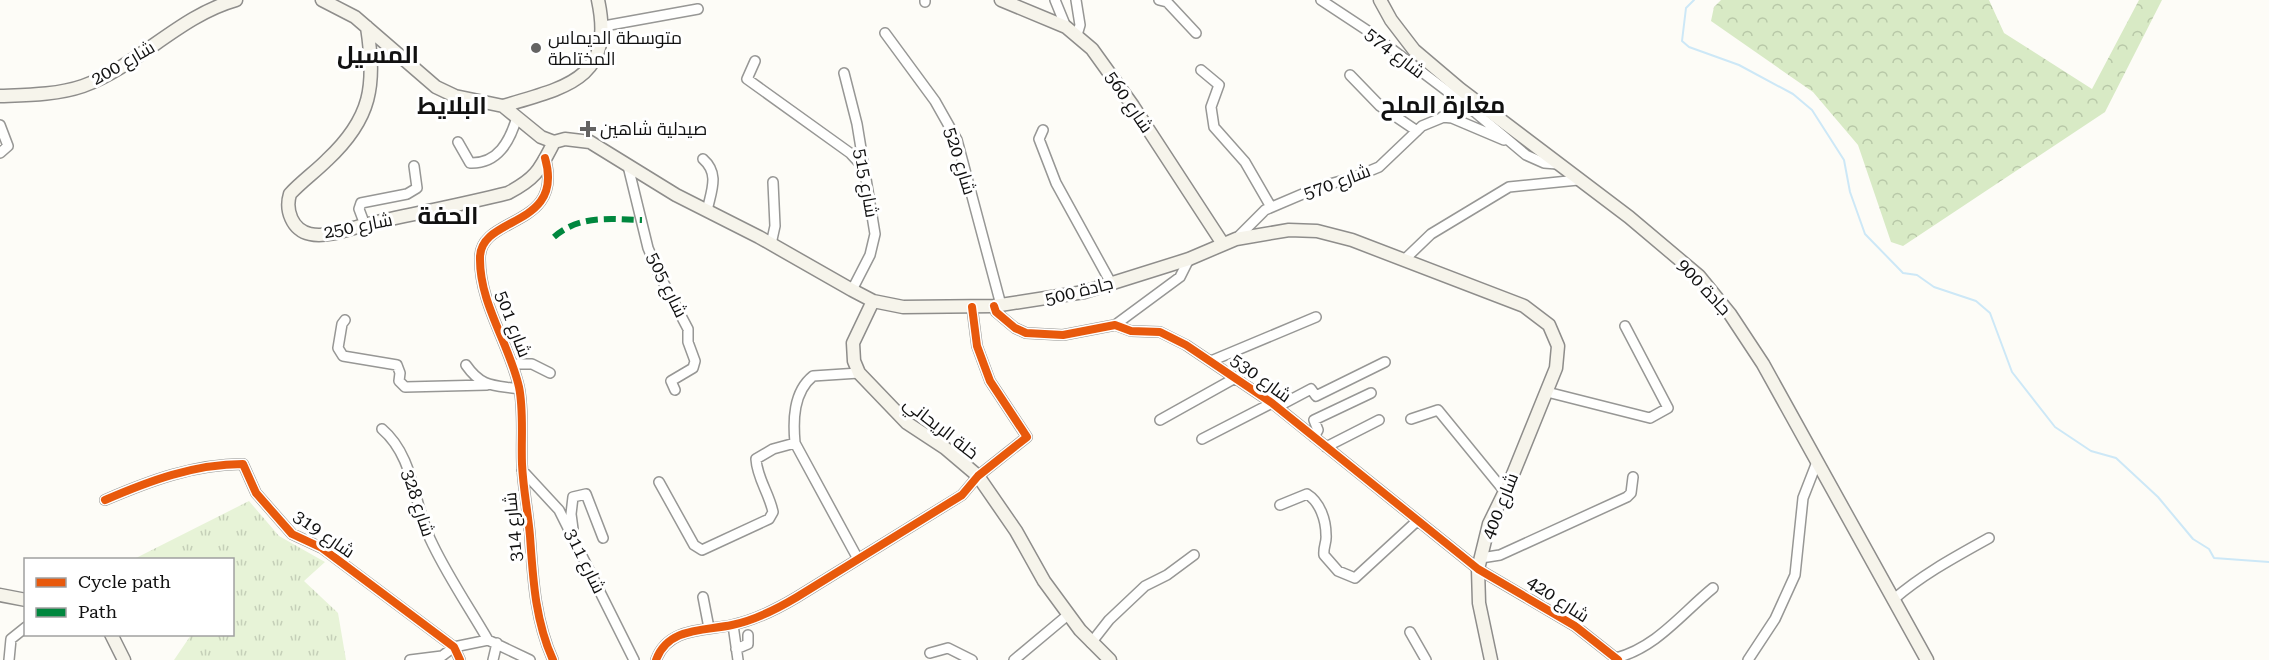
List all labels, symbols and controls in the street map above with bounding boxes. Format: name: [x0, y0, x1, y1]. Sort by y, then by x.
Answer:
street label: شارع 574: [1360, 23, 1429, 84]
place label: متوسطة الديماس المختلطة: [548, 27, 682, 69]
street label: شارع 200: [87, 36, 159, 91]
district label: المسيل: [337, 41, 419, 69]
marker: متوسطة الديماس المختلطة: [529, 41, 543, 55]
street label: شارع 560: [1100, 67, 1158, 138]
district label: مغارة الملح: [1381, 91, 1505, 121]
district label: البلايط: [417, 92, 487, 120]
place label: صيدلية شاهين: [600, 118, 707, 140]
marker: صيدلية شاهين: [581, 122, 595, 136]
street label: شارع 520: [938, 124, 981, 198]
street label: شارع 515: [848, 147, 883, 219]
street label: شارع 570: [1301, 160, 1374, 205]
district label: الحفة: [418, 202, 478, 230]
street label: شارع 250: [322, 209, 394, 244]
street label: شارع 505: [641, 249, 692, 322]
street label: جادة 900: [1673, 254, 1736, 319]
street label: جادة 500: [1043, 272, 1115, 309]
street label: شارع 501: [489, 288, 536, 361]
street label: شارع 530: [1226, 349, 1296, 408]
street label: خلة الريحاني: [897, 392, 983, 466]
street label: شارع 328: [396, 466, 439, 540]
street label: شارع 400: [1477, 470, 1524, 543]
street label: شارع 314: [499, 491, 528, 563]
street label: شارع 319: [289, 505, 359, 564]
street label: شارع 311: [559, 525, 610, 598]
legend: [24, 558, 234, 636]
text: Cycle path: [78, 571, 171, 592]
street label: شارع 420: [1522, 571, 1593, 628]
text: Path: [78, 601, 117, 622]

